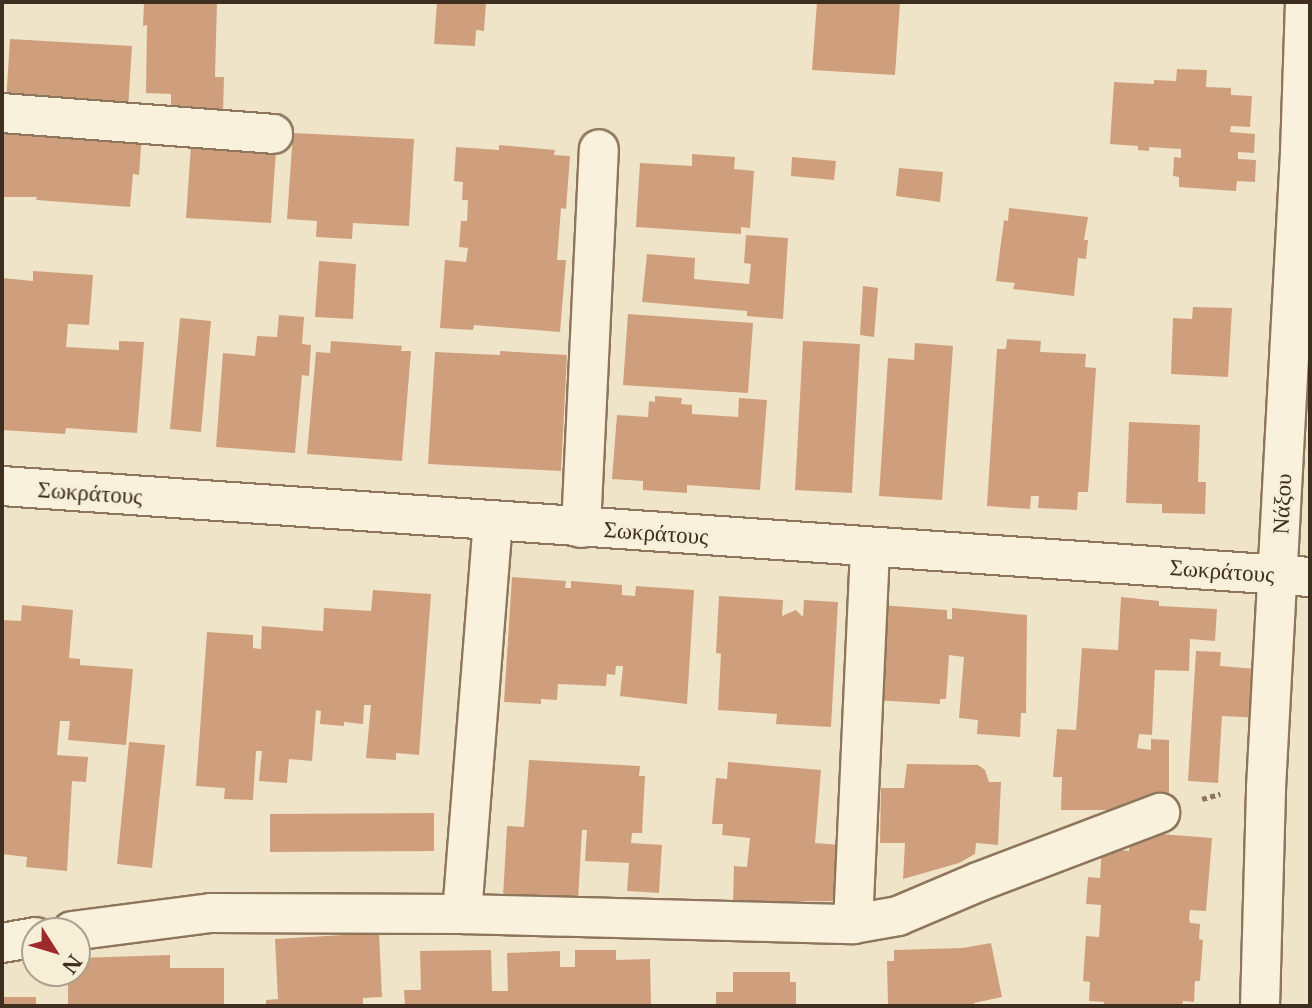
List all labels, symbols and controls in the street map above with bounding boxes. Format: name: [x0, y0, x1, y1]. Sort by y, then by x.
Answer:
street label: Νάξου: [1267, 473, 1297, 535]
street label: Σωκράτους: [37, 476, 143, 510]
street label: Σωκράτους: [603, 516, 709, 550]
street label: Σωκράτους: [1169, 554, 1275, 588]
north arrow: [21, 917, 91, 987]
text: N: [57, 950, 86, 978]

